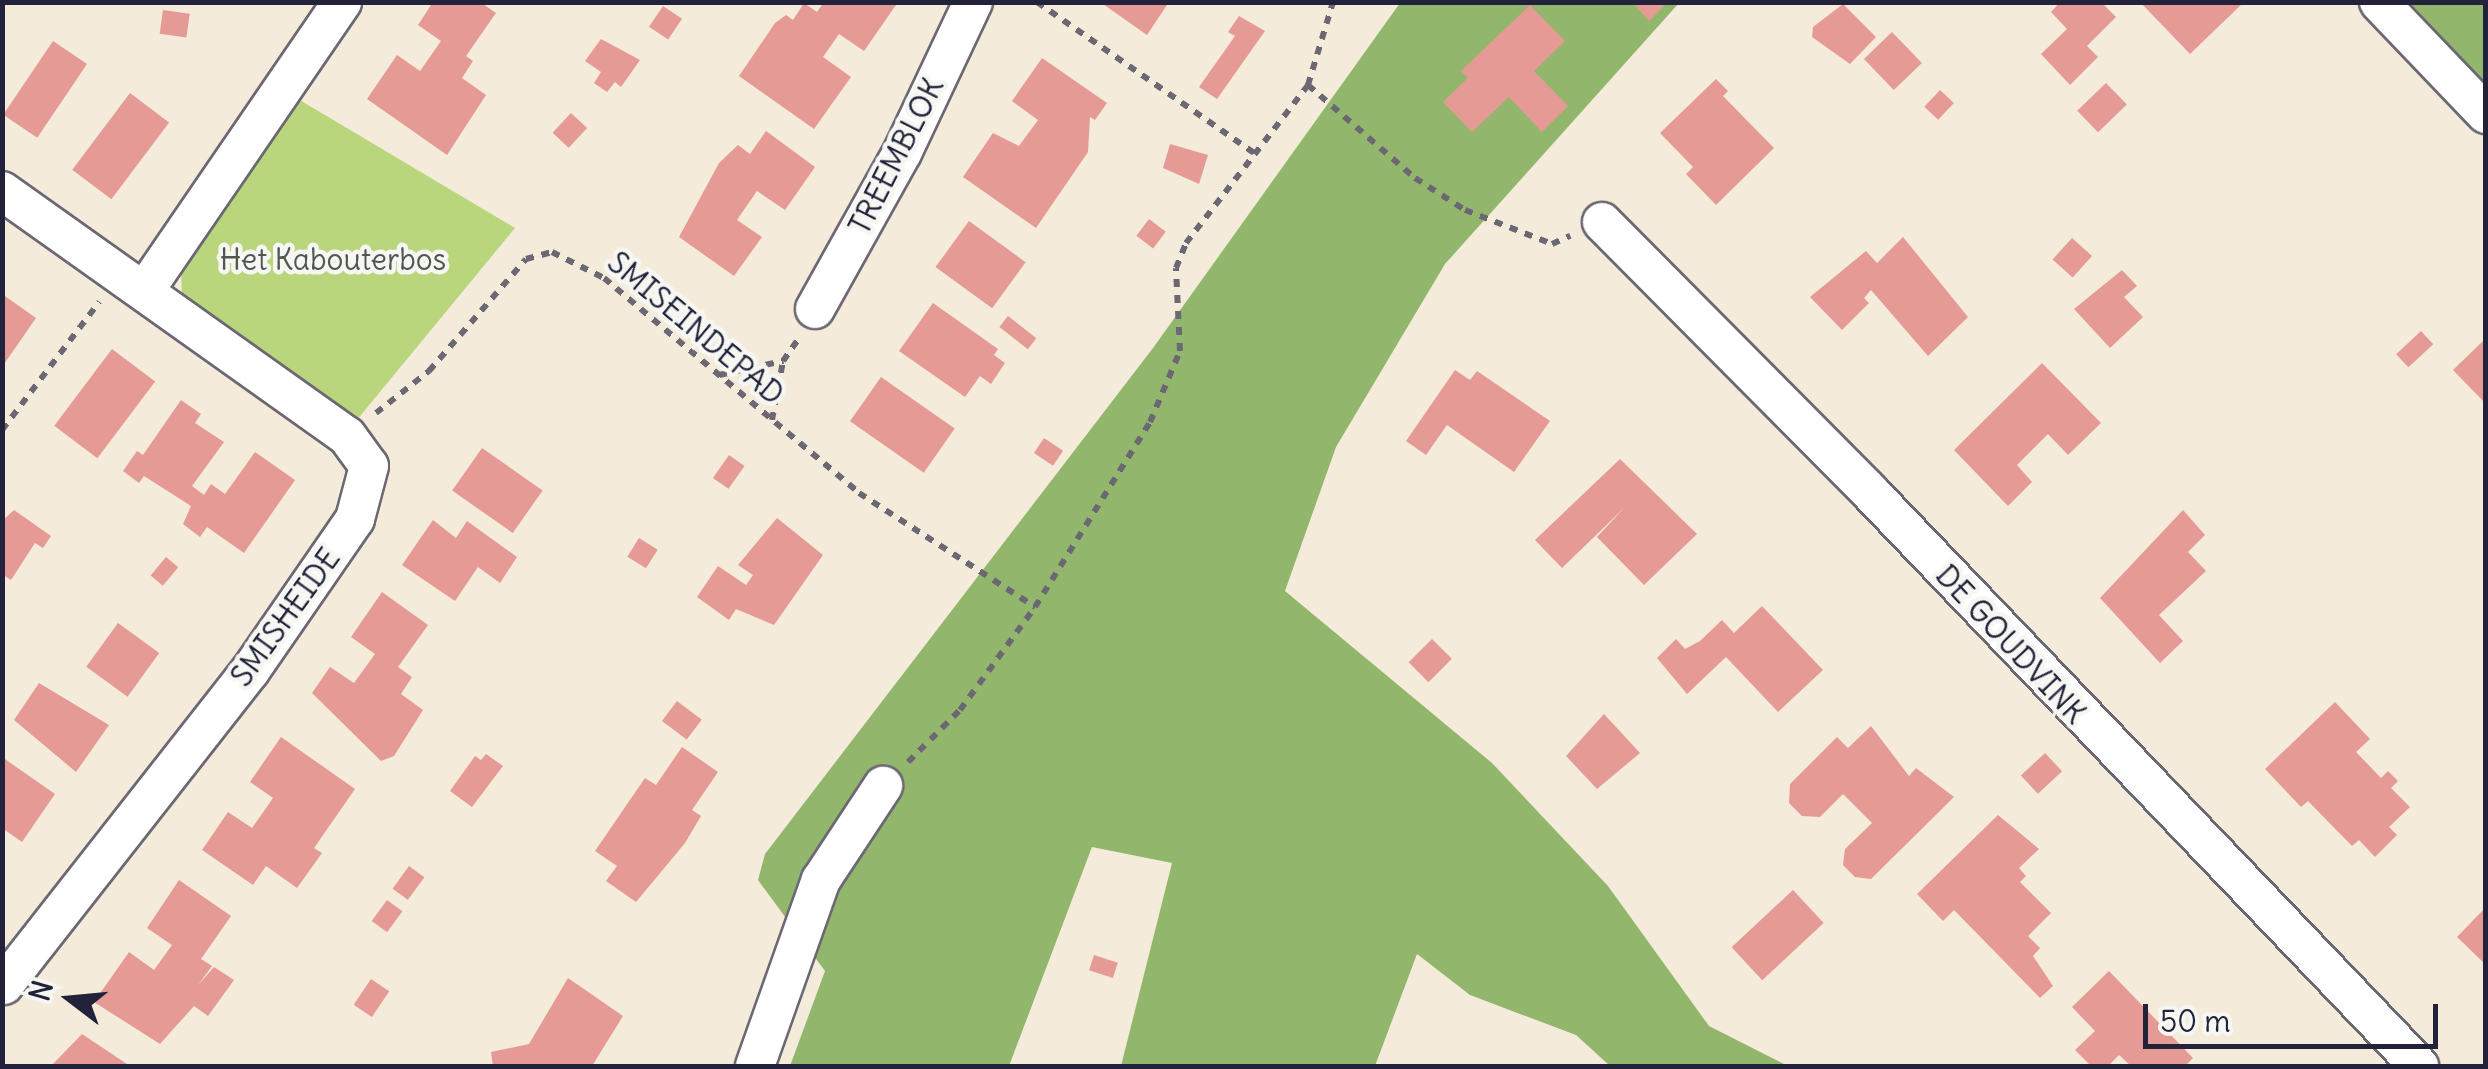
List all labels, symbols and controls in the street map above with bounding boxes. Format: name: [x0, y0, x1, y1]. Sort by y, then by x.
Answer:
street label: TREEMBLOK: [841, 72, 951, 240]
park label: Het Kabouterbos: [220, 241, 446, 277]
street label: SMISEINDEPAD: [601, 244, 791, 412]
street label: SMISHEIDE: [223, 541, 347, 693]
street label: DE GOUDVINK: [1928, 557, 2094, 731]
north arrow: [20, 949, 120, 1049]
text: N: [21, 976, 61, 1005]
scale bar: [2148, 984, 2443, 1046]
text: 50 m: [2160, 1002, 2230, 1040]

